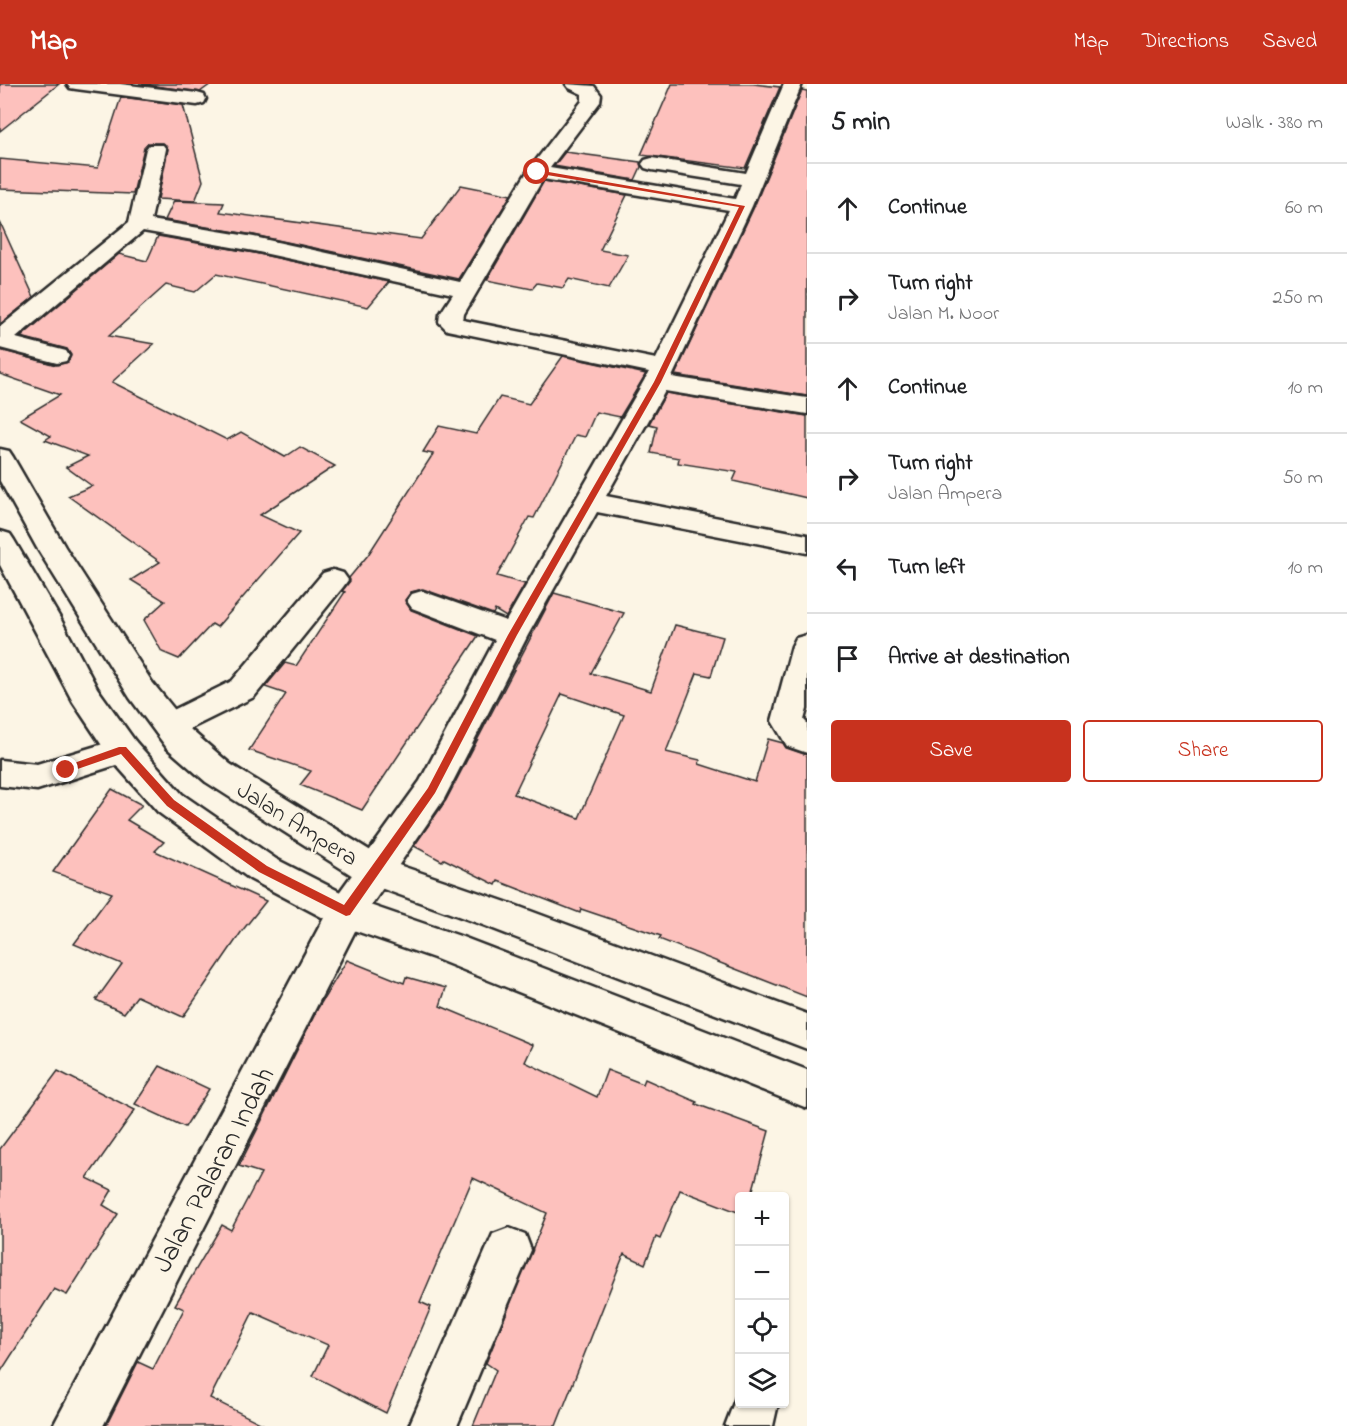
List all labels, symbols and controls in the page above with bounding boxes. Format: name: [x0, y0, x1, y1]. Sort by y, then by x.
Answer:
text: Map: [30, 22, 77, 63]
text: Map: [1073, 27, 1109, 57]
text: Directions: [1142, 27, 1229, 57]
text: Saved: [1262, 27, 1317, 57]
text: 5 min: [831, 104, 890, 142]
text: Walk · 380 m: [1225, 109, 1323, 138]
route start: [523, 158, 549, 184]
icon: ahead: [831, 192, 864, 225]
text: Continue: [888, 192, 967, 224]
text: 60 m: [1285, 194, 1323, 223]
text: Turn right: [888, 268, 973, 300]
icon: right: [831, 282, 864, 315]
text: 250 m: [1272, 284, 1323, 313]
text: Jalan M. Noor: [888, 300, 999, 329]
icon: ahead: [831, 372, 864, 405]
text: Continue: [888, 372, 967, 404]
text: 10 m: [1287, 374, 1323, 403]
text: Turn right: [888, 448, 973, 480]
icon: right: [831, 462, 864, 495]
text: 50 m: [1282, 464, 1323, 493]
text: Jalan Ampera: [888, 480, 1002, 509]
icon: left: [831, 552, 864, 585]
text: Turn left: [888, 552, 965, 584]
text: 10 m: [1287, 554, 1323, 583]
icon: arrive: [831, 642, 864, 675]
text: Arrive at destination: [888, 642, 1070, 674]
button: Save: [831, 720, 1071, 782]
button: Share: [1083, 720, 1323, 782]
route end: [52, 756, 78, 782]
street label: Jalan Ampera: [229, 774, 364, 876]
street label: Jalan Palaran Indah: [143, 1060, 287, 1281]
map controls: [735, 1192, 789, 1408]
button: +: [735, 1192, 789, 1246]
button: −: [735, 1246, 789, 1300]
button: locate: [735, 1300, 789, 1354]
button: layers: [735, 1354, 789, 1408]

